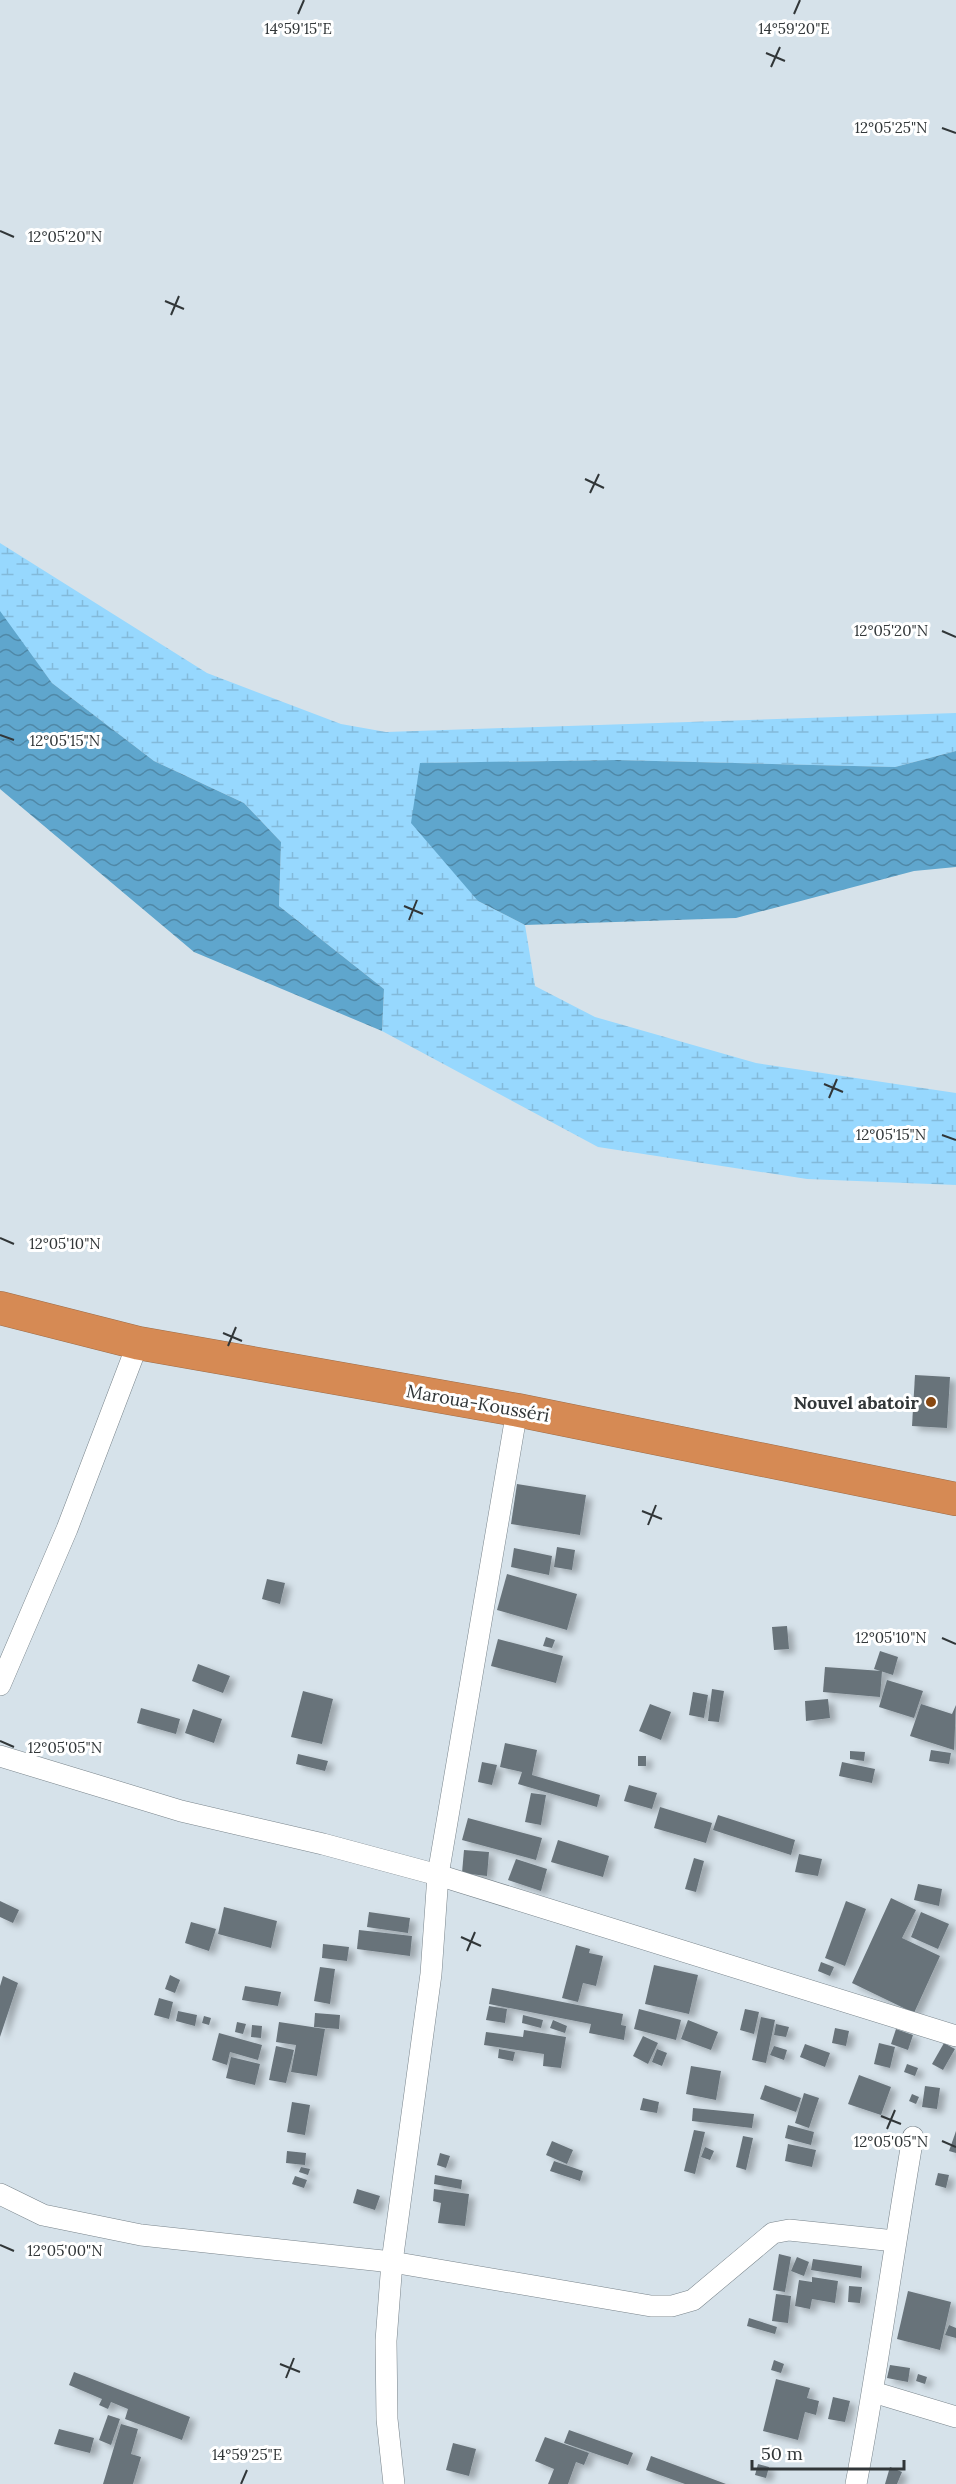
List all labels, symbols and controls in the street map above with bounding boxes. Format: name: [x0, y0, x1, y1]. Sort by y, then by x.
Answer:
text: 14°59'15"E: [264, 19, 332, 38]
text: 14°59'20"E: [758, 19, 830, 38]
text: 12°05'25"N: [854, 118, 928, 137]
text: 12°05'20"N: [28, 227, 102, 246]
text: 12°05'20"N: [854, 621, 928, 640]
text: 12°05'15"N: [30, 731, 100, 750]
text: 12°05'15"N: [856, 1125, 926, 1144]
text: 12°05'10"N: [29, 1234, 101, 1253]
street label: Maroua-Kousséri: [405, 1379, 551, 1427]
place label: Nouvel abatoir: [794, 1391, 919, 1414]
marker: Nouvel abatoir: [924, 1395, 938, 1409]
text: 12°05'10"N: [855, 1628, 927, 1647]
text: 12°05'05"N: [28, 1738, 102, 1757]
text: 12°05'05"N: [854, 2132, 928, 2151]
text: 12°05'00"N: [27, 2241, 103, 2260]
scale bar: [752, 2433, 904, 2471]
text: 50 m: [761, 2442, 803, 2465]
text: 14°59'25"E: [212, 2445, 282, 2464]

